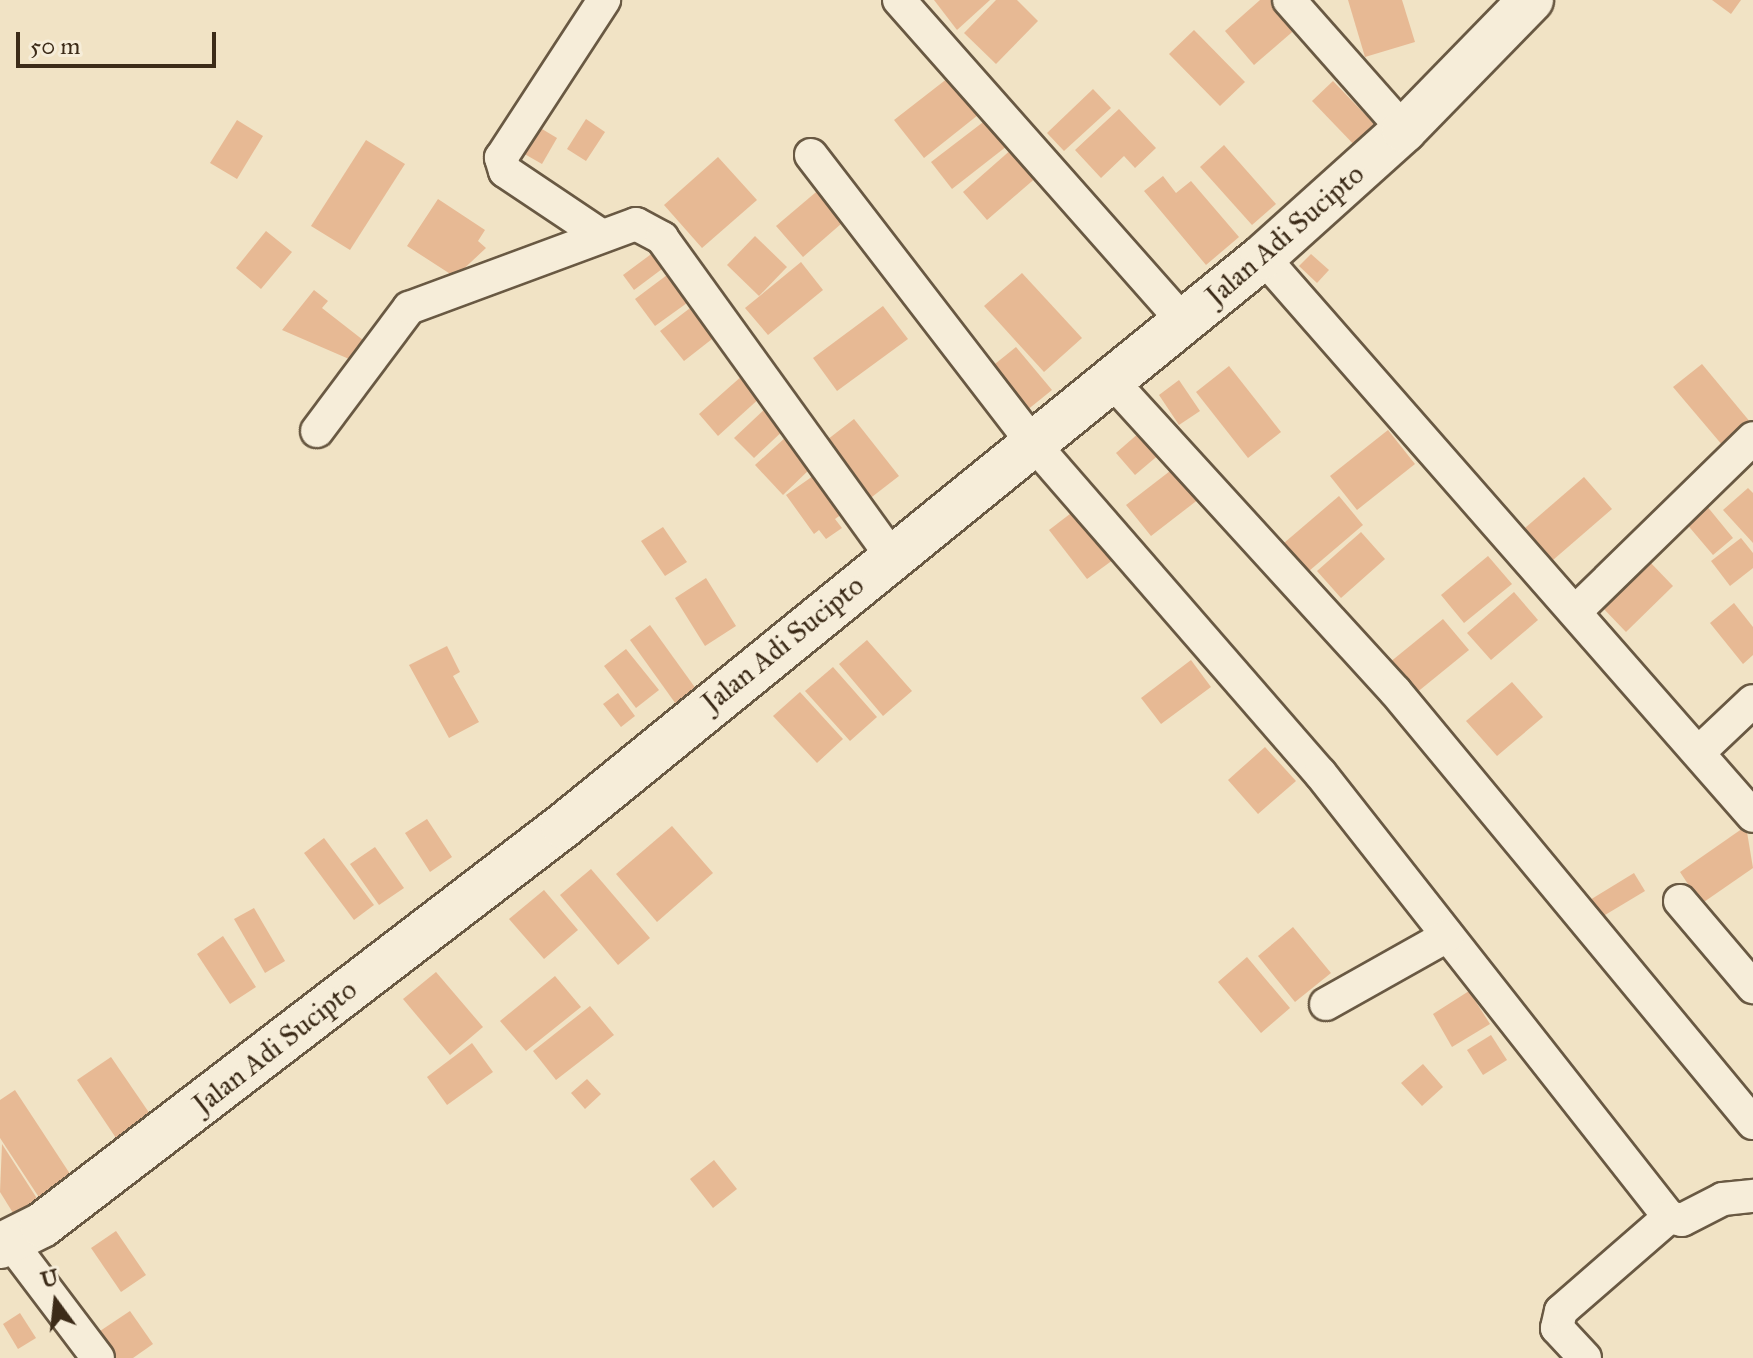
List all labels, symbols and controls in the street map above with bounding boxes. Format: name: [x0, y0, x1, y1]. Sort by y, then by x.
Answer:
scale bar: [20, 16, 220, 66]
text: 50 m: [30, 31, 80, 61]
street label: Jalan Adi Sucipto: [1199, 157, 1371, 313]
street label: Jalan Adi Sucipto: [695, 569, 871, 719]
street label: Jalan Adi Sucipto: [187, 973, 363, 1121]
north arrow: [16, 1262, 96, 1342]
text: U: [38, 1263, 62, 1294]

